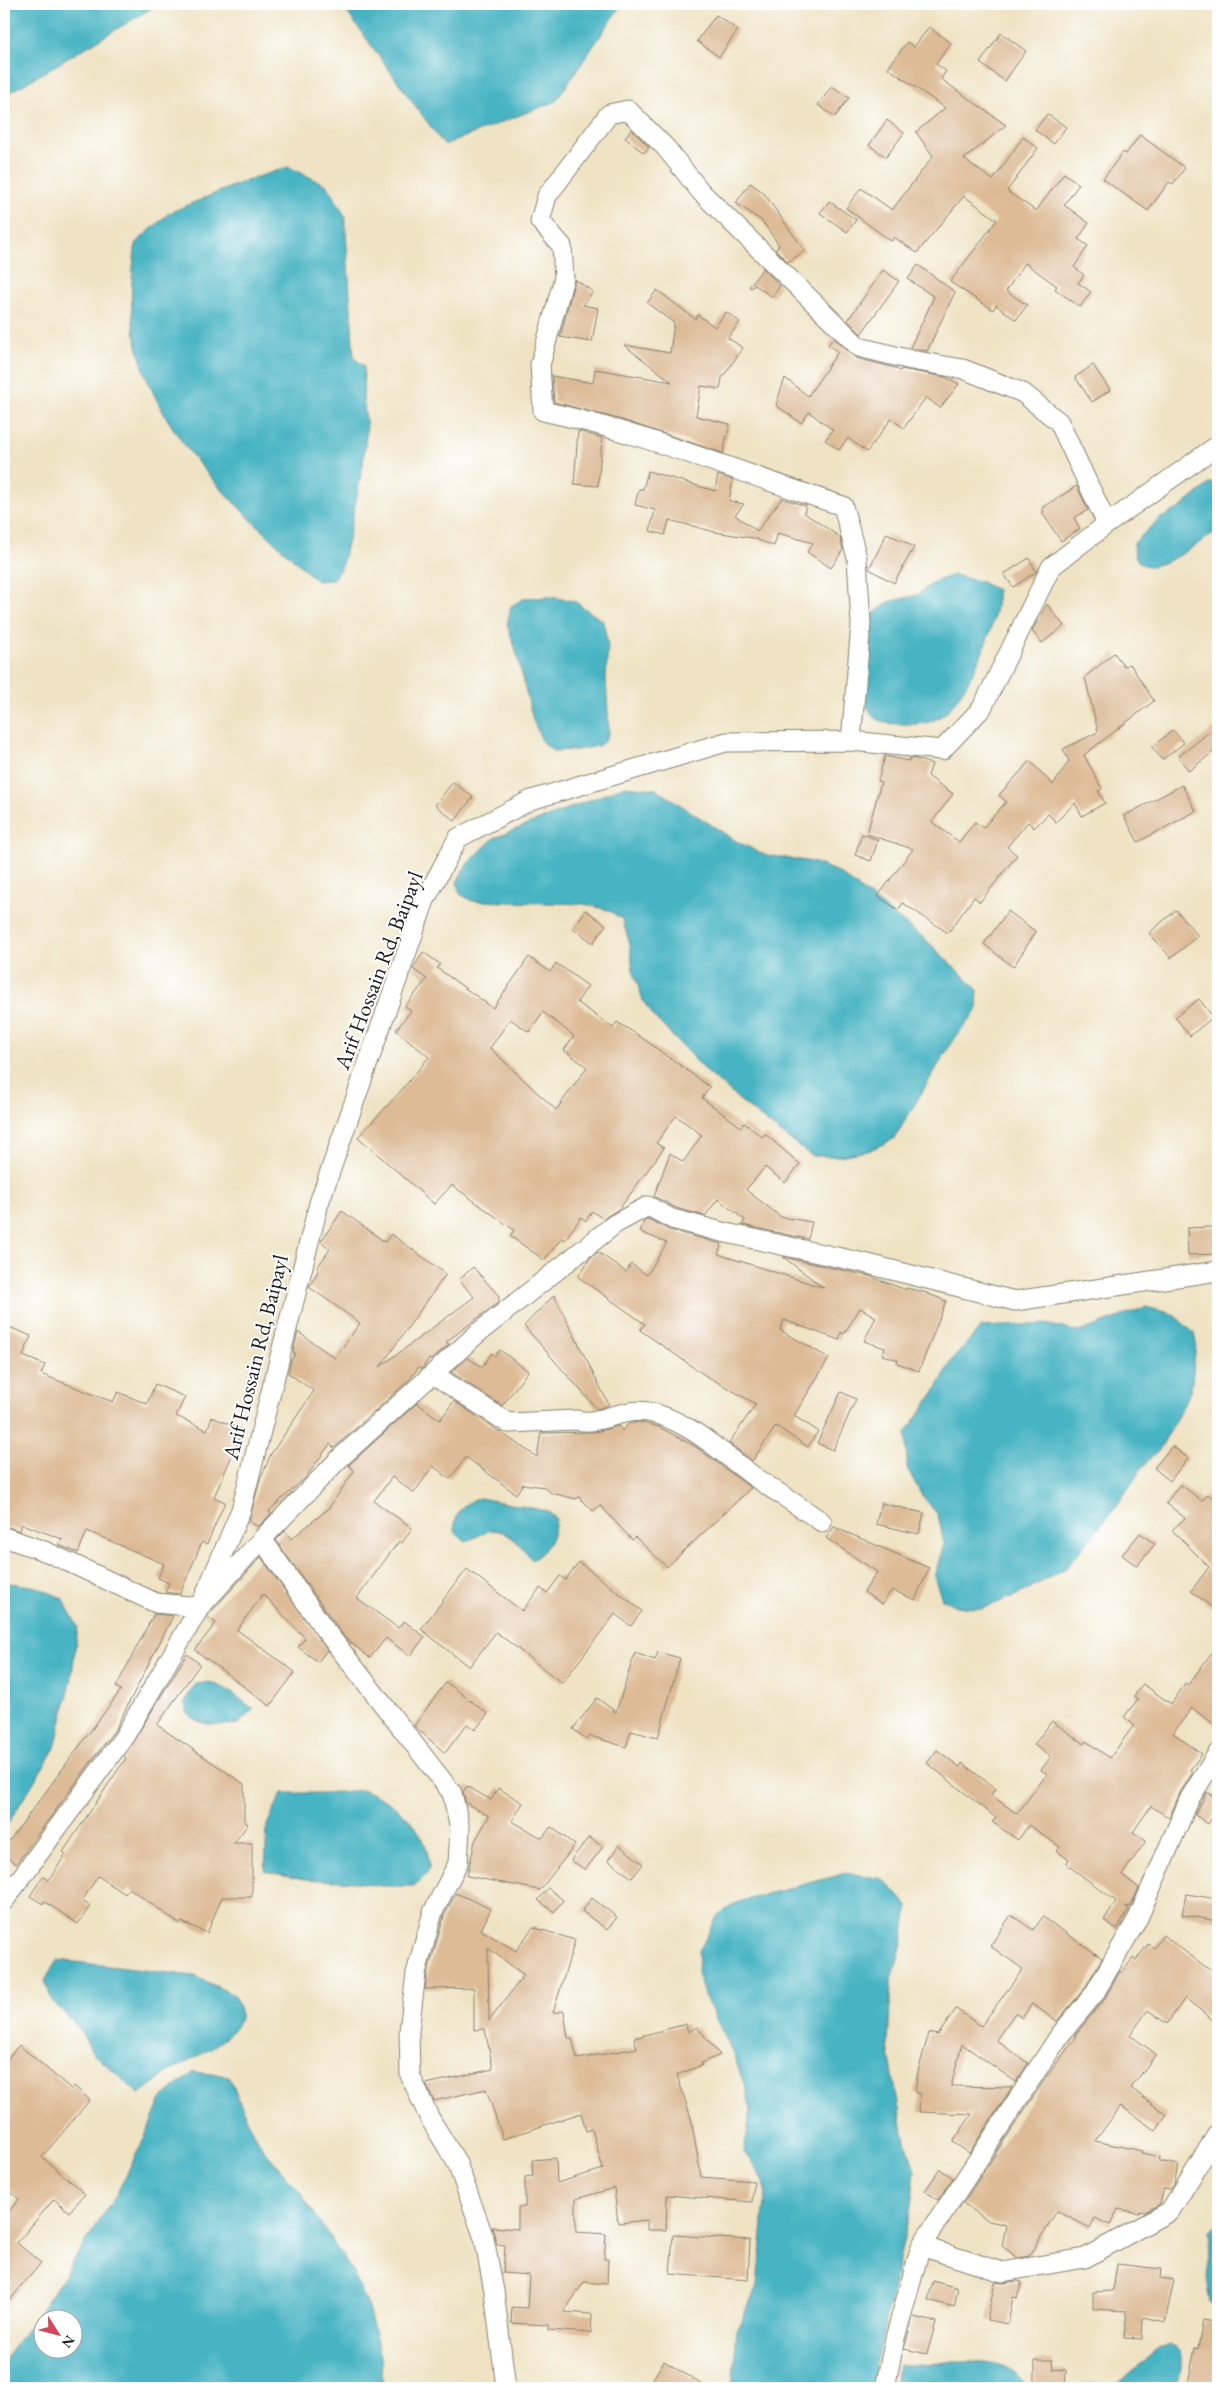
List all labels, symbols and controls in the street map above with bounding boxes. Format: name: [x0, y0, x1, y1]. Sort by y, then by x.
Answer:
street label: Arif Hossain Rd, Baipayl: [327, 867, 430, 1074]
street label: Arif Hossain Rd, Baipayl: [216, 1252, 295, 1464]
north arrow: [32, 2310, 82, 2360]
text: N: [58, 2332, 79, 2352]

